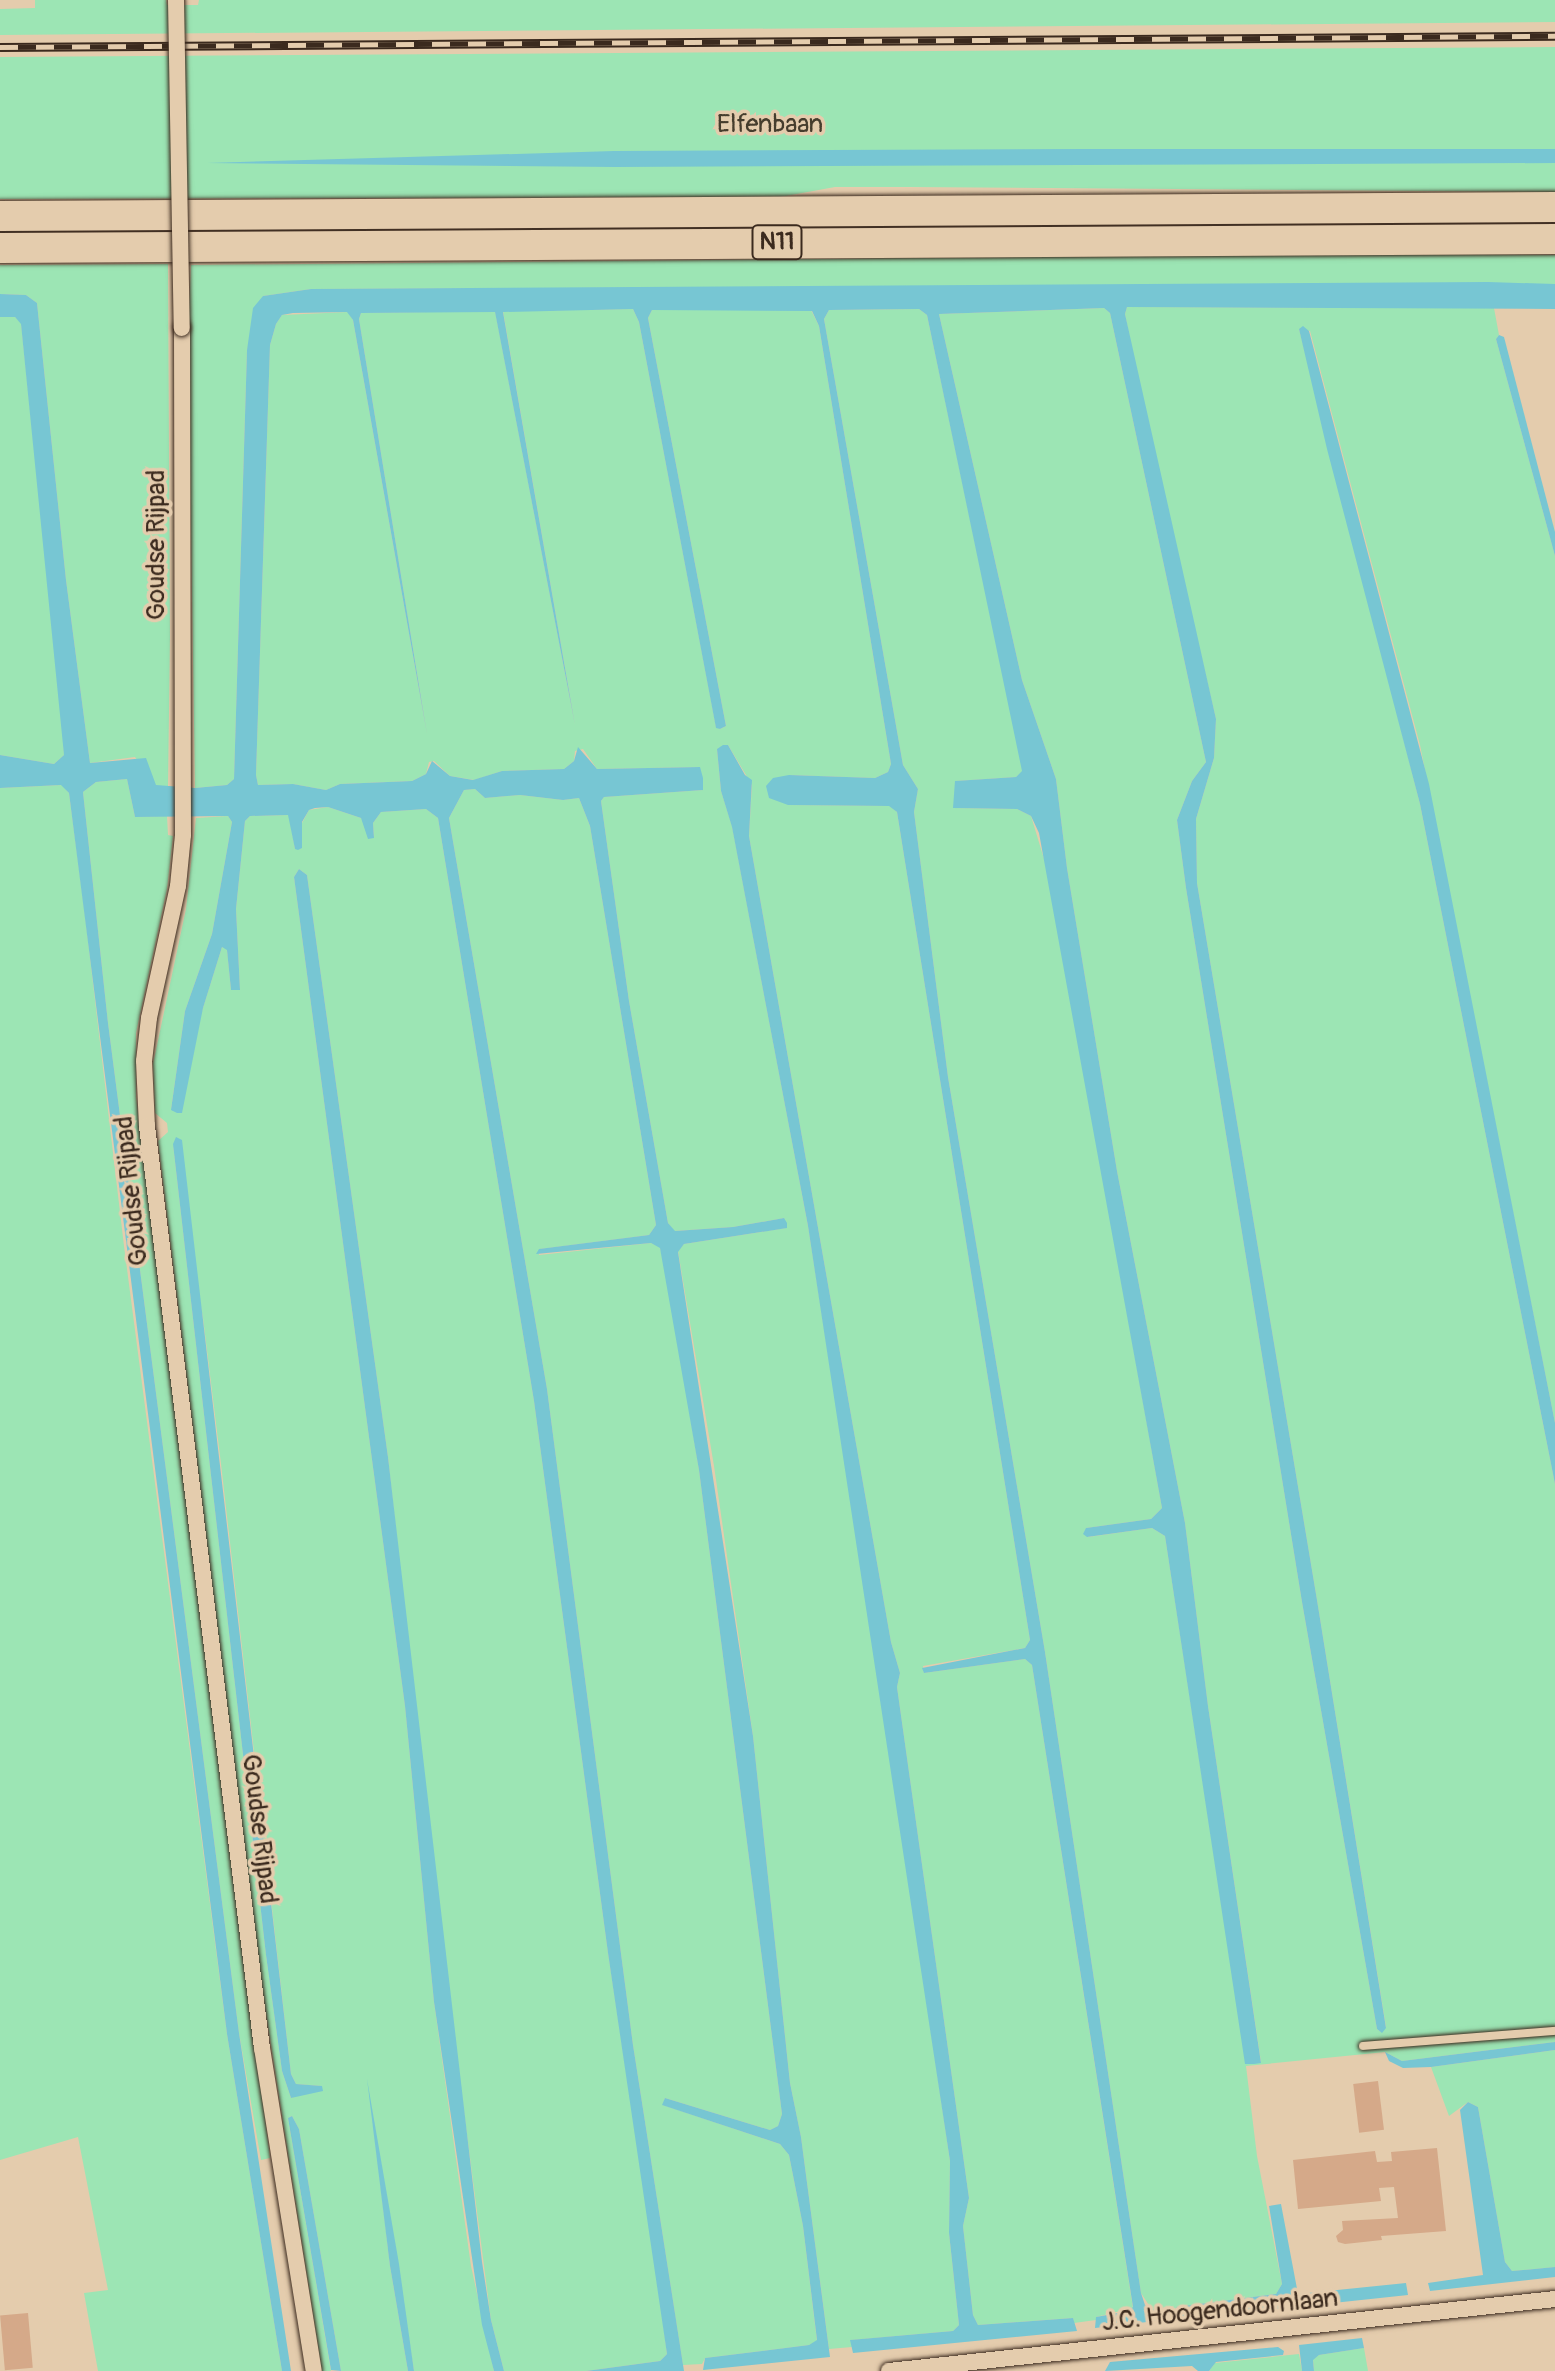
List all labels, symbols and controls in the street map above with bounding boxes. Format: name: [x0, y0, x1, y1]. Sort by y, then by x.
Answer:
park label: Elfenbaan: [717, 109, 823, 141]
road number: N11: [751, 222, 803, 262]
street label: Goudse Rijpad: [141, 470, 173, 620]
street label: Goudse Rijpad: [109, 1115, 155, 1267]
street label: Goudse Rijpad: [234, 1752, 284, 1906]
street label: J.C. Hoogendoornlaan: [1100, 2283, 1340, 2339]

